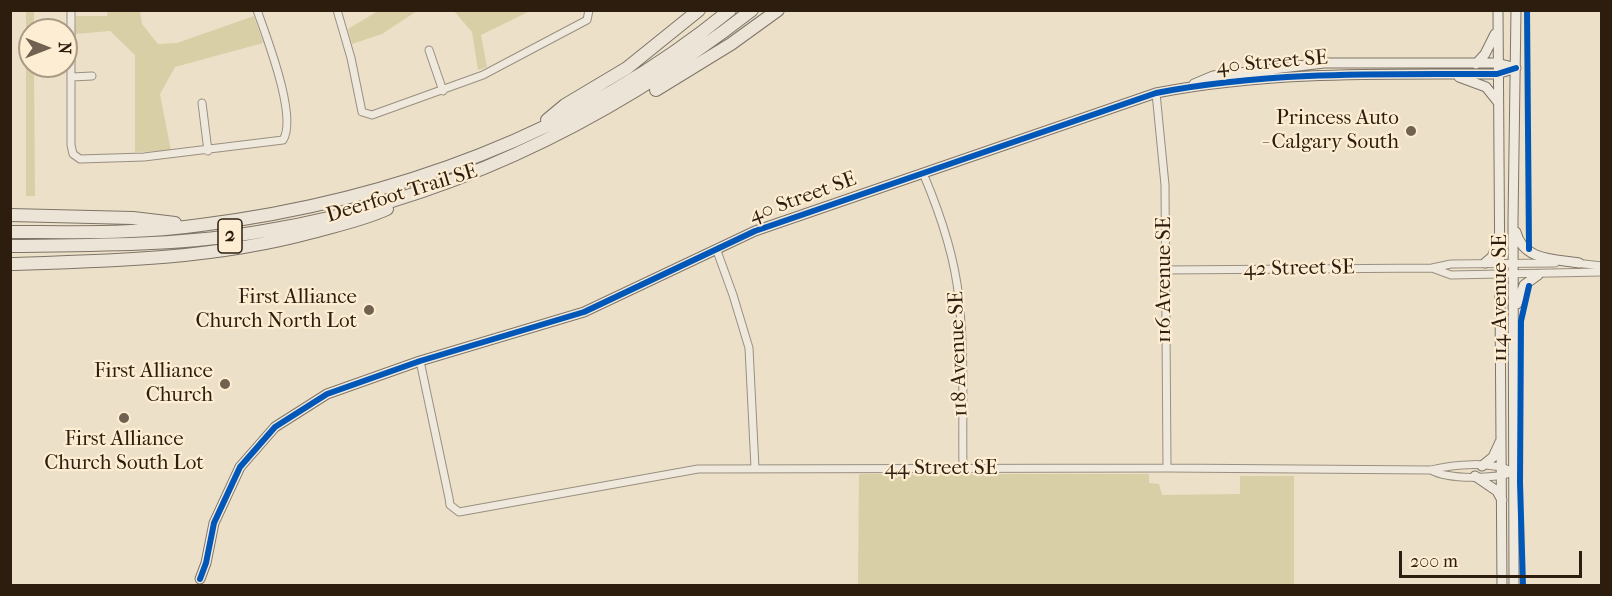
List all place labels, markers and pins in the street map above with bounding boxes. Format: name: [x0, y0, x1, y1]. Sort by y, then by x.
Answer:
place label: Princess Auto - Calgary South: [1262, 106, 1399, 156]
marker: Princess Auto - Calgary South: [1404, 124, 1418, 138]
place label: First Alliance Church North Lot: [195, 285, 357, 335]
marker: First Alliance Church North Lot: [362, 303, 376, 317]
place label: First Alliance Church: [94, 359, 213, 409]
marker: First Alliance Church: [218, 377, 232, 391]
marker: First Alliance Church South Lot: [117, 411, 131, 425]
place label: First Alliance Church South Lot: [44, 427, 204, 477]

